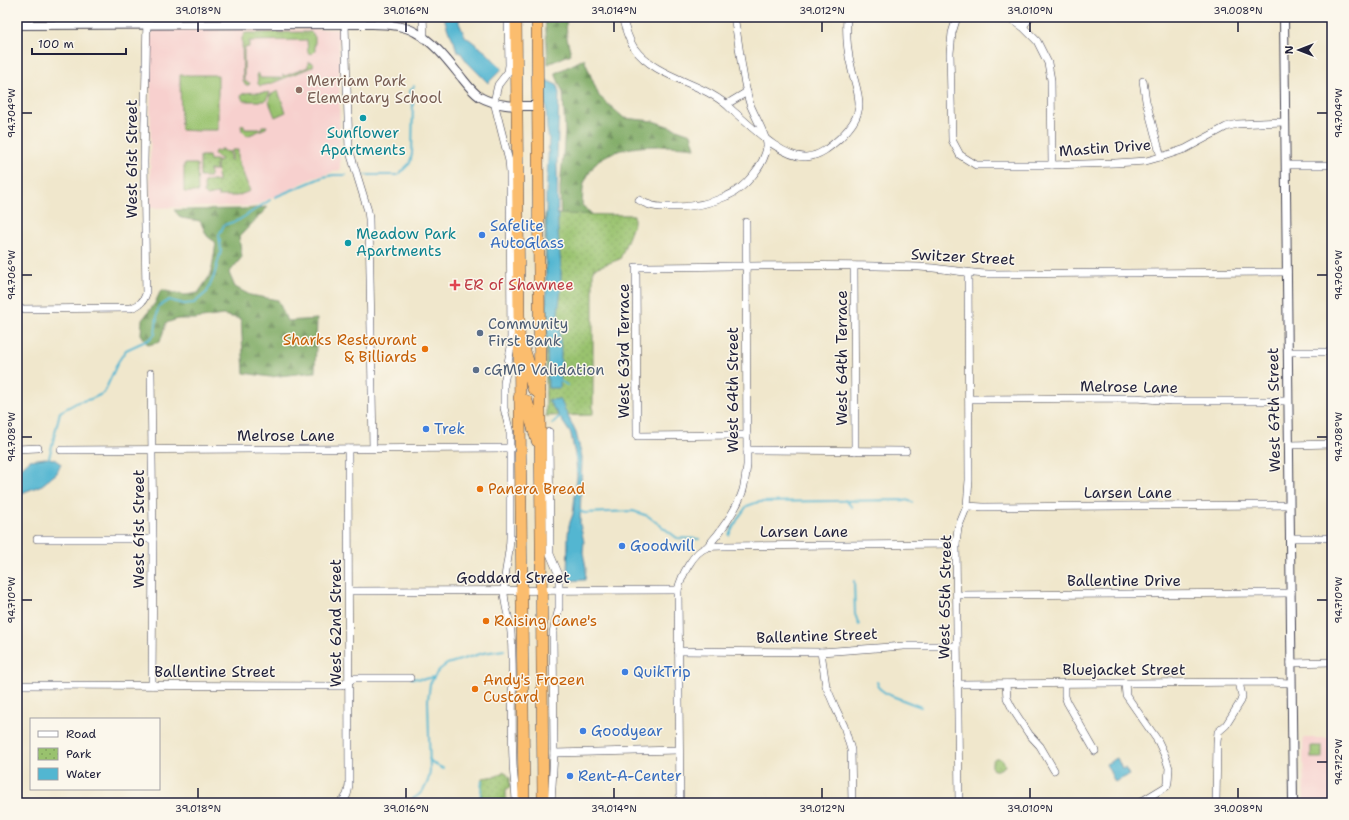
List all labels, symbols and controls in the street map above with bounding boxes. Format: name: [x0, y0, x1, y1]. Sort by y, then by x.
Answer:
text: 39.018°N: [175, 4, 221, 17]
text: 39.016°N: [383, 4, 429, 17]
text: 39.014°N: [591, 4, 637, 17]
text: 39.012°N: [799, 4, 845, 17]
text: 39.010°N: [1007, 4, 1053, 17]
text: 39.008°N: [1213, 4, 1263, 17]
scale bar: [32, 30, 126, 56]
north arrow: [1279, 30, 1319, 70]
text: 100 m: [38, 36, 74, 52]
text: N: [1282, 45, 1297, 54]
place label: Merriam Park Elementary School: [307, 71, 443, 108]
marker: Merriam Park Elementary School: [294, 85, 304, 95]
text: 94.704°W: [5, 88, 18, 138]
text: 94.704°W: [1332, 88, 1345, 138]
street label: West 61st Street: [122, 100, 142, 218]
marker: Sunflower Apartments: [358, 113, 368, 123]
place label: Sunflower Apartments: [320, 123, 406, 160]
street label: Mastin Drive: [1058, 135, 1152, 161]
place label: Safelite AutoGlass: [490, 216, 564, 253]
place label: Meadow Park Apartments: [356, 224, 456, 261]
marker: Safelite AutoGlass: [477, 230, 487, 240]
marker: Meadow Park Apartments: [343, 238, 353, 248]
street label: Switzer Street: [910, 244, 1016, 270]
text: 94.706°W: [5, 250, 18, 300]
text: 94.706°W: [1332, 250, 1345, 300]
place label: ER of Shawnee: [464, 275, 574, 295]
marker: ER of Shawnee: [449, 279, 461, 291]
street label: West 63rd Terrace: [614, 283, 634, 419]
street label: West 64th Terrace: [832, 290, 852, 426]
place label: Community First Bank: [488, 314, 568, 351]
street label: West 64th Street: [723, 327, 743, 453]
marker: Community First Bank: [475, 328, 485, 338]
place label: Sharks Restaurant & Billiards: [283, 330, 417, 367]
marker: Sharks Restaurant & Billiards: [420, 344, 430, 354]
street label: West 67th Street: [1263, 347, 1285, 473]
place label: cGMP Validation: [484, 360, 605, 380]
marker: cGMP Validation: [471, 365, 481, 375]
street label: Melrose Lane: [1080, 376, 1178, 398]
text: 94.708°W: [5, 412, 18, 462]
text: 94.708°W: [1332, 412, 1345, 462]
place label: Trek: [434, 419, 465, 439]
marker: Trek: [421, 424, 431, 434]
street label: Melrose Lane: [237, 426, 335, 446]
street label: West 61st Street: [129, 470, 149, 588]
place label: Panera Bread: [488, 479, 586, 499]
street label: Larsen Lane: [1084, 483, 1172, 503]
marker: Panera Bread: [475, 484, 485, 494]
street label: Larsen Lane: [760, 522, 848, 542]
street label: West 65th Street: [934, 534, 956, 660]
place label: Goodwill: [630, 536, 695, 556]
marker: Goodwill: [617, 541, 627, 551]
street label: West 62nd Street: [326, 559, 346, 687]
street label: Goddard Street: [456, 568, 570, 588]
street label: Ballentine Drive: [1067, 571, 1181, 591]
text: 94.710°W: [5, 576, 18, 623]
text: 94.710°W: [1332, 576, 1345, 623]
place label: Raising Cane's: [494, 611, 597, 631]
marker: Raising Cane's: [481, 616, 491, 626]
street label: Ballentine Street: [756, 624, 878, 648]
street label: Bluejacket Street: [1063, 660, 1185, 680]
street label: Ballentine Street: [154, 662, 276, 682]
place label: QuikTrip: [633, 662, 691, 682]
marker: QuikTrip: [620, 667, 630, 677]
place label: Andy's Frozen Custard: [483, 670, 585, 707]
marker: Andy's Frozen Custard: [470, 684, 480, 694]
legend: [30, 718, 160, 790]
place label: Goodyear: [591, 721, 663, 741]
text: Road: [66, 726, 97, 742]
marker: Goodyear: [578, 726, 588, 736]
text: 94.712°W: [1332, 738, 1345, 785]
text: Park: [66, 746, 92, 762]
text: Water: [66, 766, 102, 782]
place label: Rent-A-Center: [578, 766, 682, 786]
marker: Rent-A-Center: [565, 771, 575, 781]
text: 39.018°N: [175, 802, 221, 815]
text: 39.016°N: [383, 802, 429, 815]
text: 39.014°N: [591, 802, 637, 815]
text: 39.012°N: [799, 802, 845, 815]
text: 39.010°N: [1007, 802, 1053, 815]
text: 39.008°N: [1213, 802, 1263, 815]

